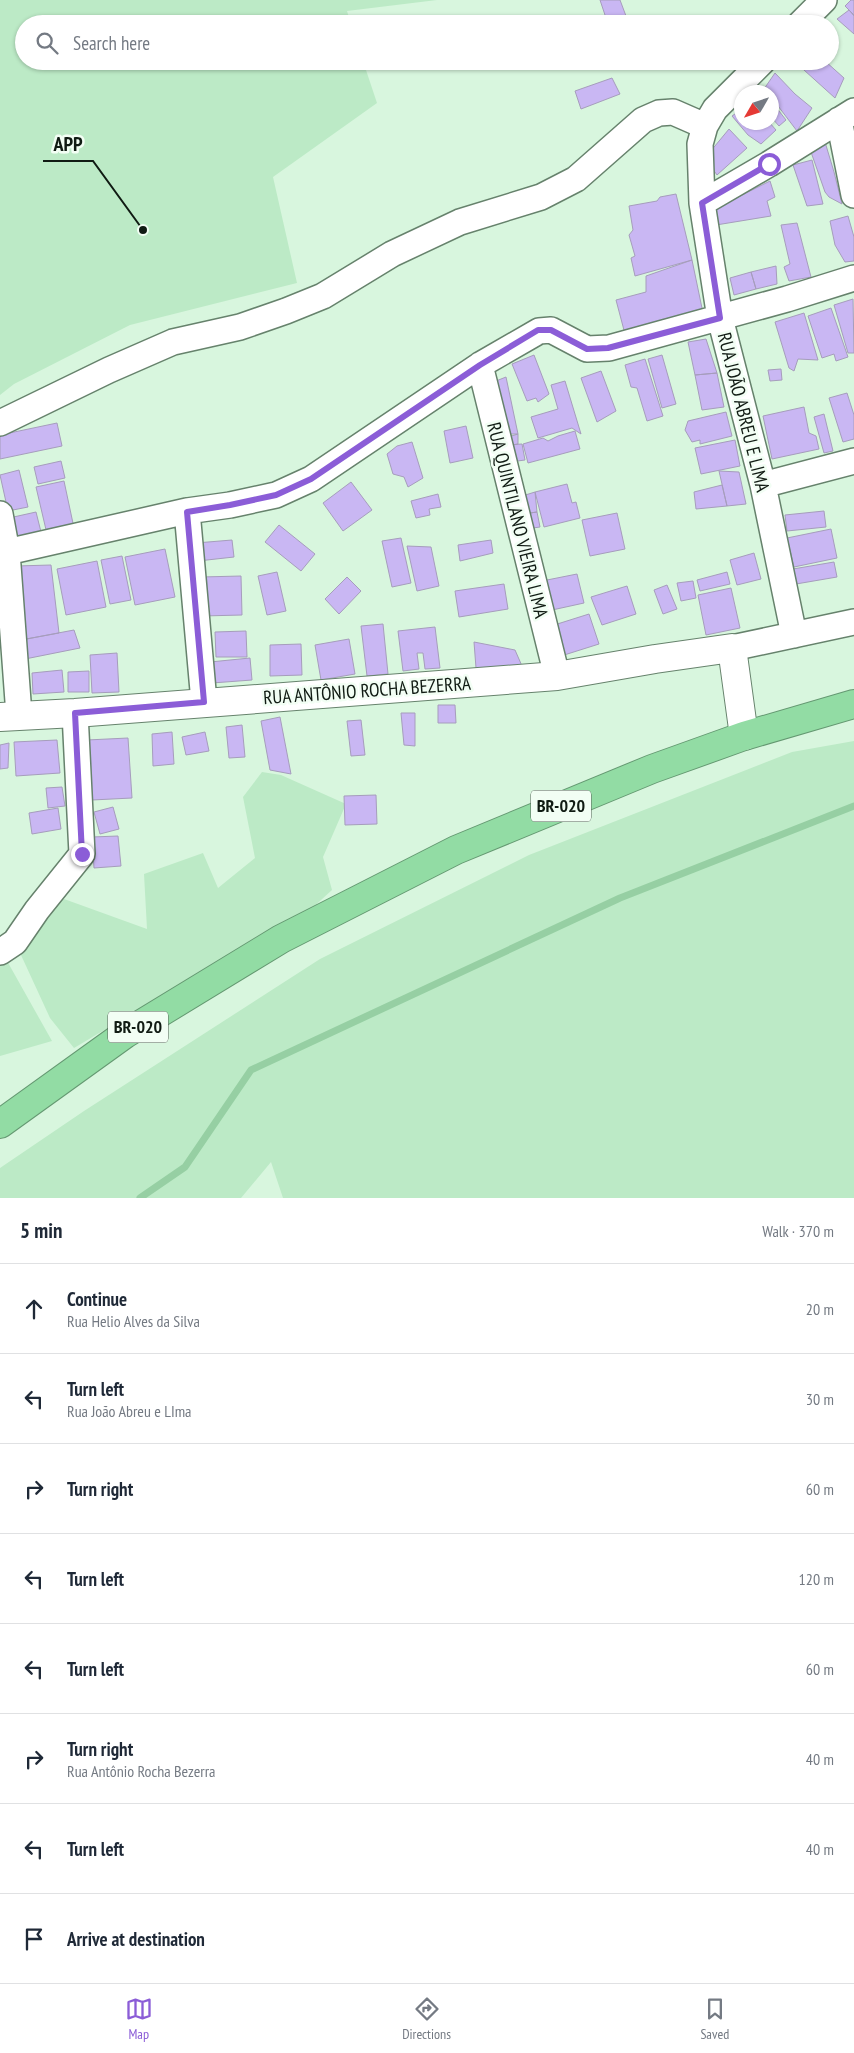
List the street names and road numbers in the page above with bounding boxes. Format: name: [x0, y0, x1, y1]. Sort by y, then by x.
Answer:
street label: RUA JOÃO ABREU E LIMA: [713, 330, 775, 494]
street label: RUA QUINTILANO VIEIRA LIMA: [482, 420, 554, 620]
street label: RUA ANTÔNIO ROCHA BEZERRA: [262, 671, 472, 709]
road number: BR-020: [531, 790, 591, 821]
road number: BR-020: [108, 1012, 168, 1042]

